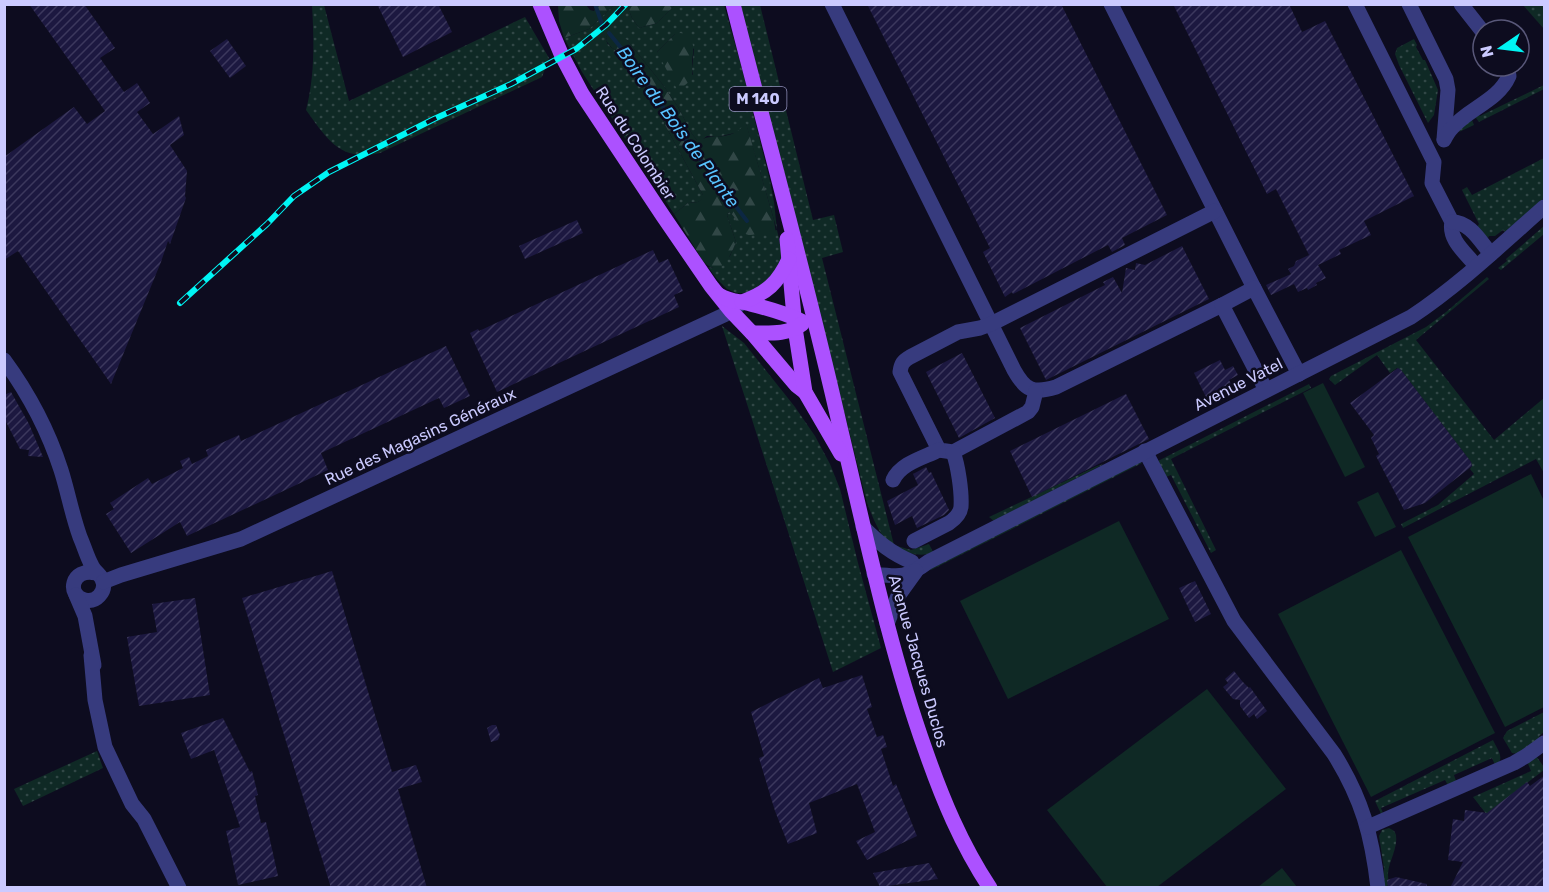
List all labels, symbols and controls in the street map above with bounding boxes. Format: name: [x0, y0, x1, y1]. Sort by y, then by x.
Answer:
north arrow: [1471, 18, 1531, 78]
water label: Boire du Bois de Plante: [612, 42, 744, 212]
text: N: [1476, 44, 1498, 59]
street label: Rue du Colombier: [592, 83, 679, 204]
road number: M 140: [730, 87, 786, 111]
street label: Avenue Vatel: [1191, 354, 1286, 415]
street label: Rue des Magasins Généraux: [322, 384, 519, 489]
street label: Avenue Jacques Duclos: [885, 573, 952, 750]

